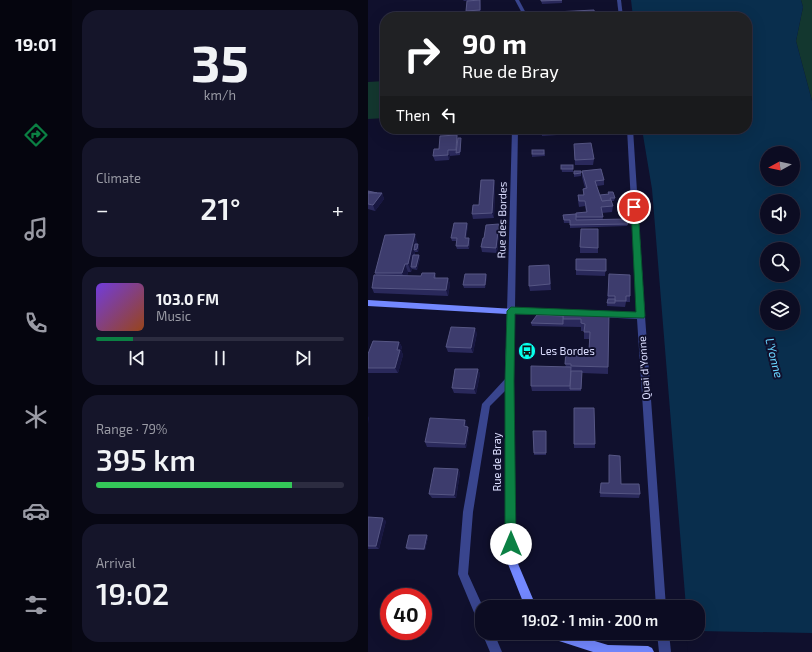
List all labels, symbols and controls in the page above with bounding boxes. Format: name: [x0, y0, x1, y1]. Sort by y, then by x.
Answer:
text: 90 m: [462, 26, 527, 60]
icon: right: [396, 28, 448, 80]
text: 35: [191, 30, 249, 92]
text: 19:01: [15, 33, 57, 55]
text: Rue de Bray: [462, 60, 559, 82]
text: km/h: [204, 87, 236, 103]
icon: left: [438, 104, 460, 126]
text: Then: [396, 106, 430, 124]
icon: directions: [22, 121, 50, 149]
north arrow: [760, 146, 800, 186]
map controls: [760, 146, 800, 330]
text: Climate: [96, 170, 141, 186]
street label: Rue des Bordes: [494, 181, 509, 259]
text: 21°: [200, 190, 241, 226]
pin: [617, 190, 651, 224]
button: sound: [760, 194, 800, 234]
text: −: [96, 196, 109, 222]
text: +: [332, 196, 344, 222]
icon: arrive: [623, 196, 645, 218]
icon: music: [22, 215, 50, 243]
button: search: [760, 242, 800, 282]
text: 103.0 FM: [156, 290, 219, 308]
button: layers: [760, 290, 800, 330]
text: Music: [156, 308, 191, 324]
icon: phone: [22, 309, 50, 337]
street label: Quai d'Yonne: [635, 336, 653, 400]
water label: L'Yonne: [763, 336, 787, 380]
bus stop icon: Les Bordes: [517, 341, 537, 361]
place label: Les Bordes: [540, 344, 595, 357]
icon: previous: [126, 347, 148, 369]
icon: pause: [209, 347, 231, 369]
icon: next: [292, 347, 314, 369]
icon: climate: [22, 403, 50, 431]
text: Range · 79%: [96, 421, 168, 437]
street label: Rue de Bray: [490, 432, 503, 492]
text: 395 km: [96, 441, 196, 477]
icon: car: [22, 497, 50, 525]
position arrow: [490, 523, 532, 565]
text: Arrival: [96, 555, 136, 571]
text: 19:02: [96, 575, 169, 611]
speed limit sign: 40: [380, 588, 432, 640]
icon: filters: [22, 591, 50, 619]
text: 19:02 · 1 min · 200 m: [522, 611, 658, 629]

